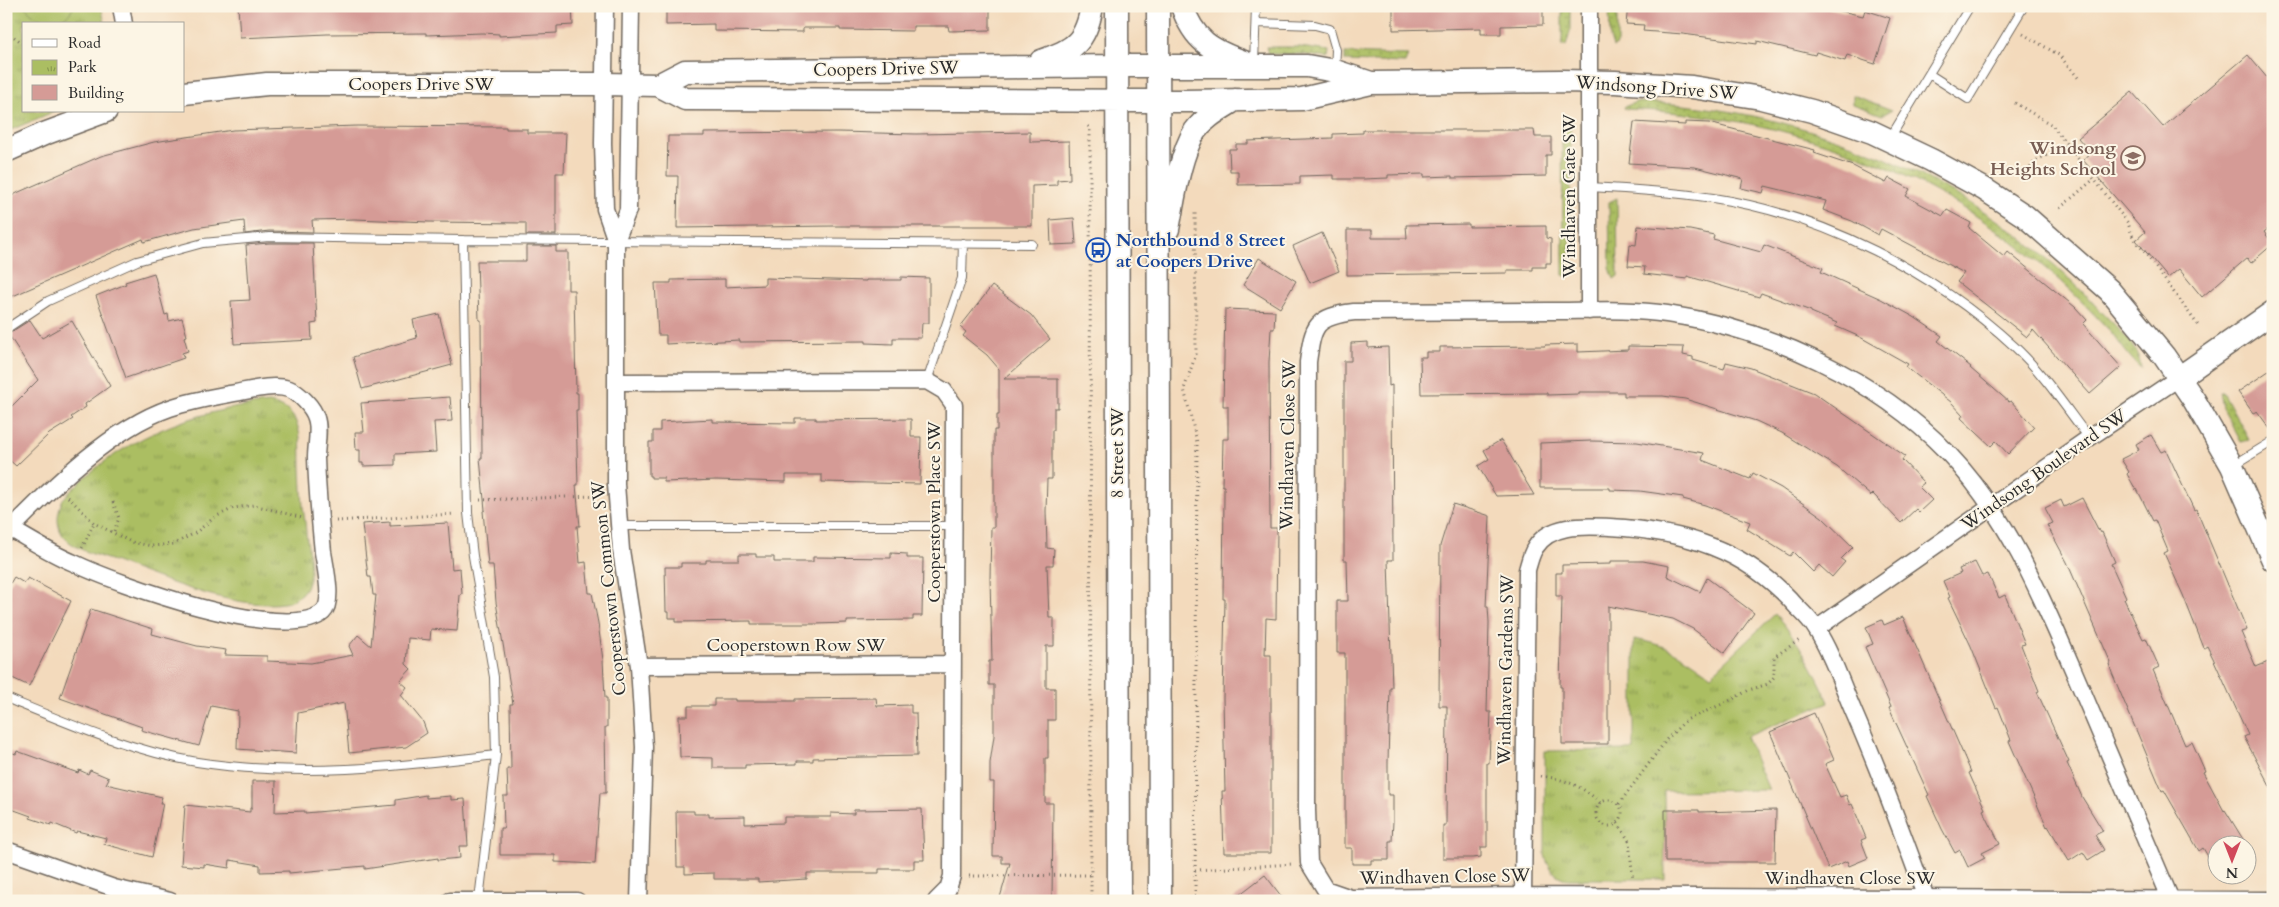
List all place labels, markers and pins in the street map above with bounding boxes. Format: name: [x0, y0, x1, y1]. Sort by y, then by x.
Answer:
place label: Windsong Heights School: [1990, 136, 2116, 182]
school or university icon: Windsong Heights School: [2120, 145, 2146, 171]
place label: Northbound 8 Street at Coopers Drive: [1116, 228, 1286, 274]
bus stop icon: Northbound 8 Street at Coopers Drive: [1085, 237, 1111, 263]

